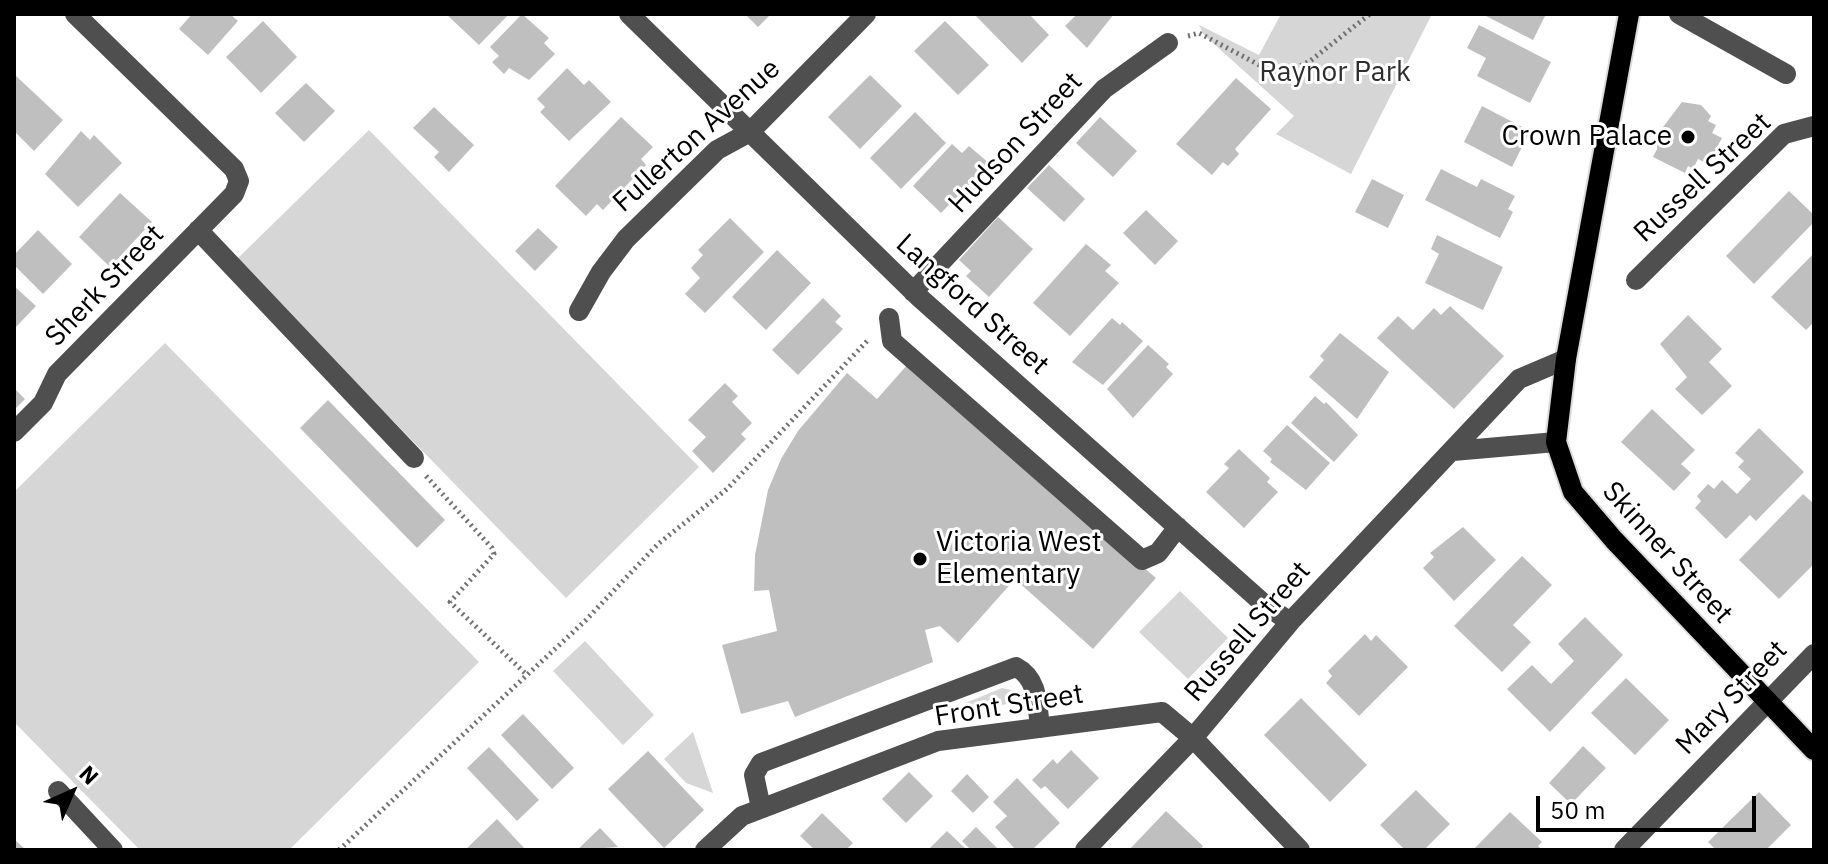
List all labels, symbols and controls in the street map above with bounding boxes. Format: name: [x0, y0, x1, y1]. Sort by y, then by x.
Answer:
street label: Fullerton Avenue: [607, 52, 787, 220]
park label: Raynor Park: [1259, 56, 1411, 90]
street label: Hudson Street: [942, 66, 1090, 220]
street label: Russell Street: [1628, 106, 1778, 250]
place label: Crown Palace: [1501, 120, 1672, 154]
marker: Crown Palace: [1679, 128, 1697, 146]
street label: Sherk Street: [39, 218, 171, 354]
street label: Langford Street: [889, 228, 1055, 382]
street label: Skinner Street: [1595, 475, 1739, 631]
place label: Victoria West Elementary: [936, 526, 1102, 592]
marker: Victoria West Elementary: [911, 550, 929, 568]
street label: Russell Street: [1178, 555, 1318, 709]
street label: Mary Street: [1669, 634, 1795, 762]
street label: Front Street: [932, 678, 1086, 734]
north arrow: [32, 752, 112, 832]
text: N: [73, 759, 105, 791]
scale bar: [1540, 780, 1760, 830]
text: 50 m: [1550, 794, 1605, 826]

